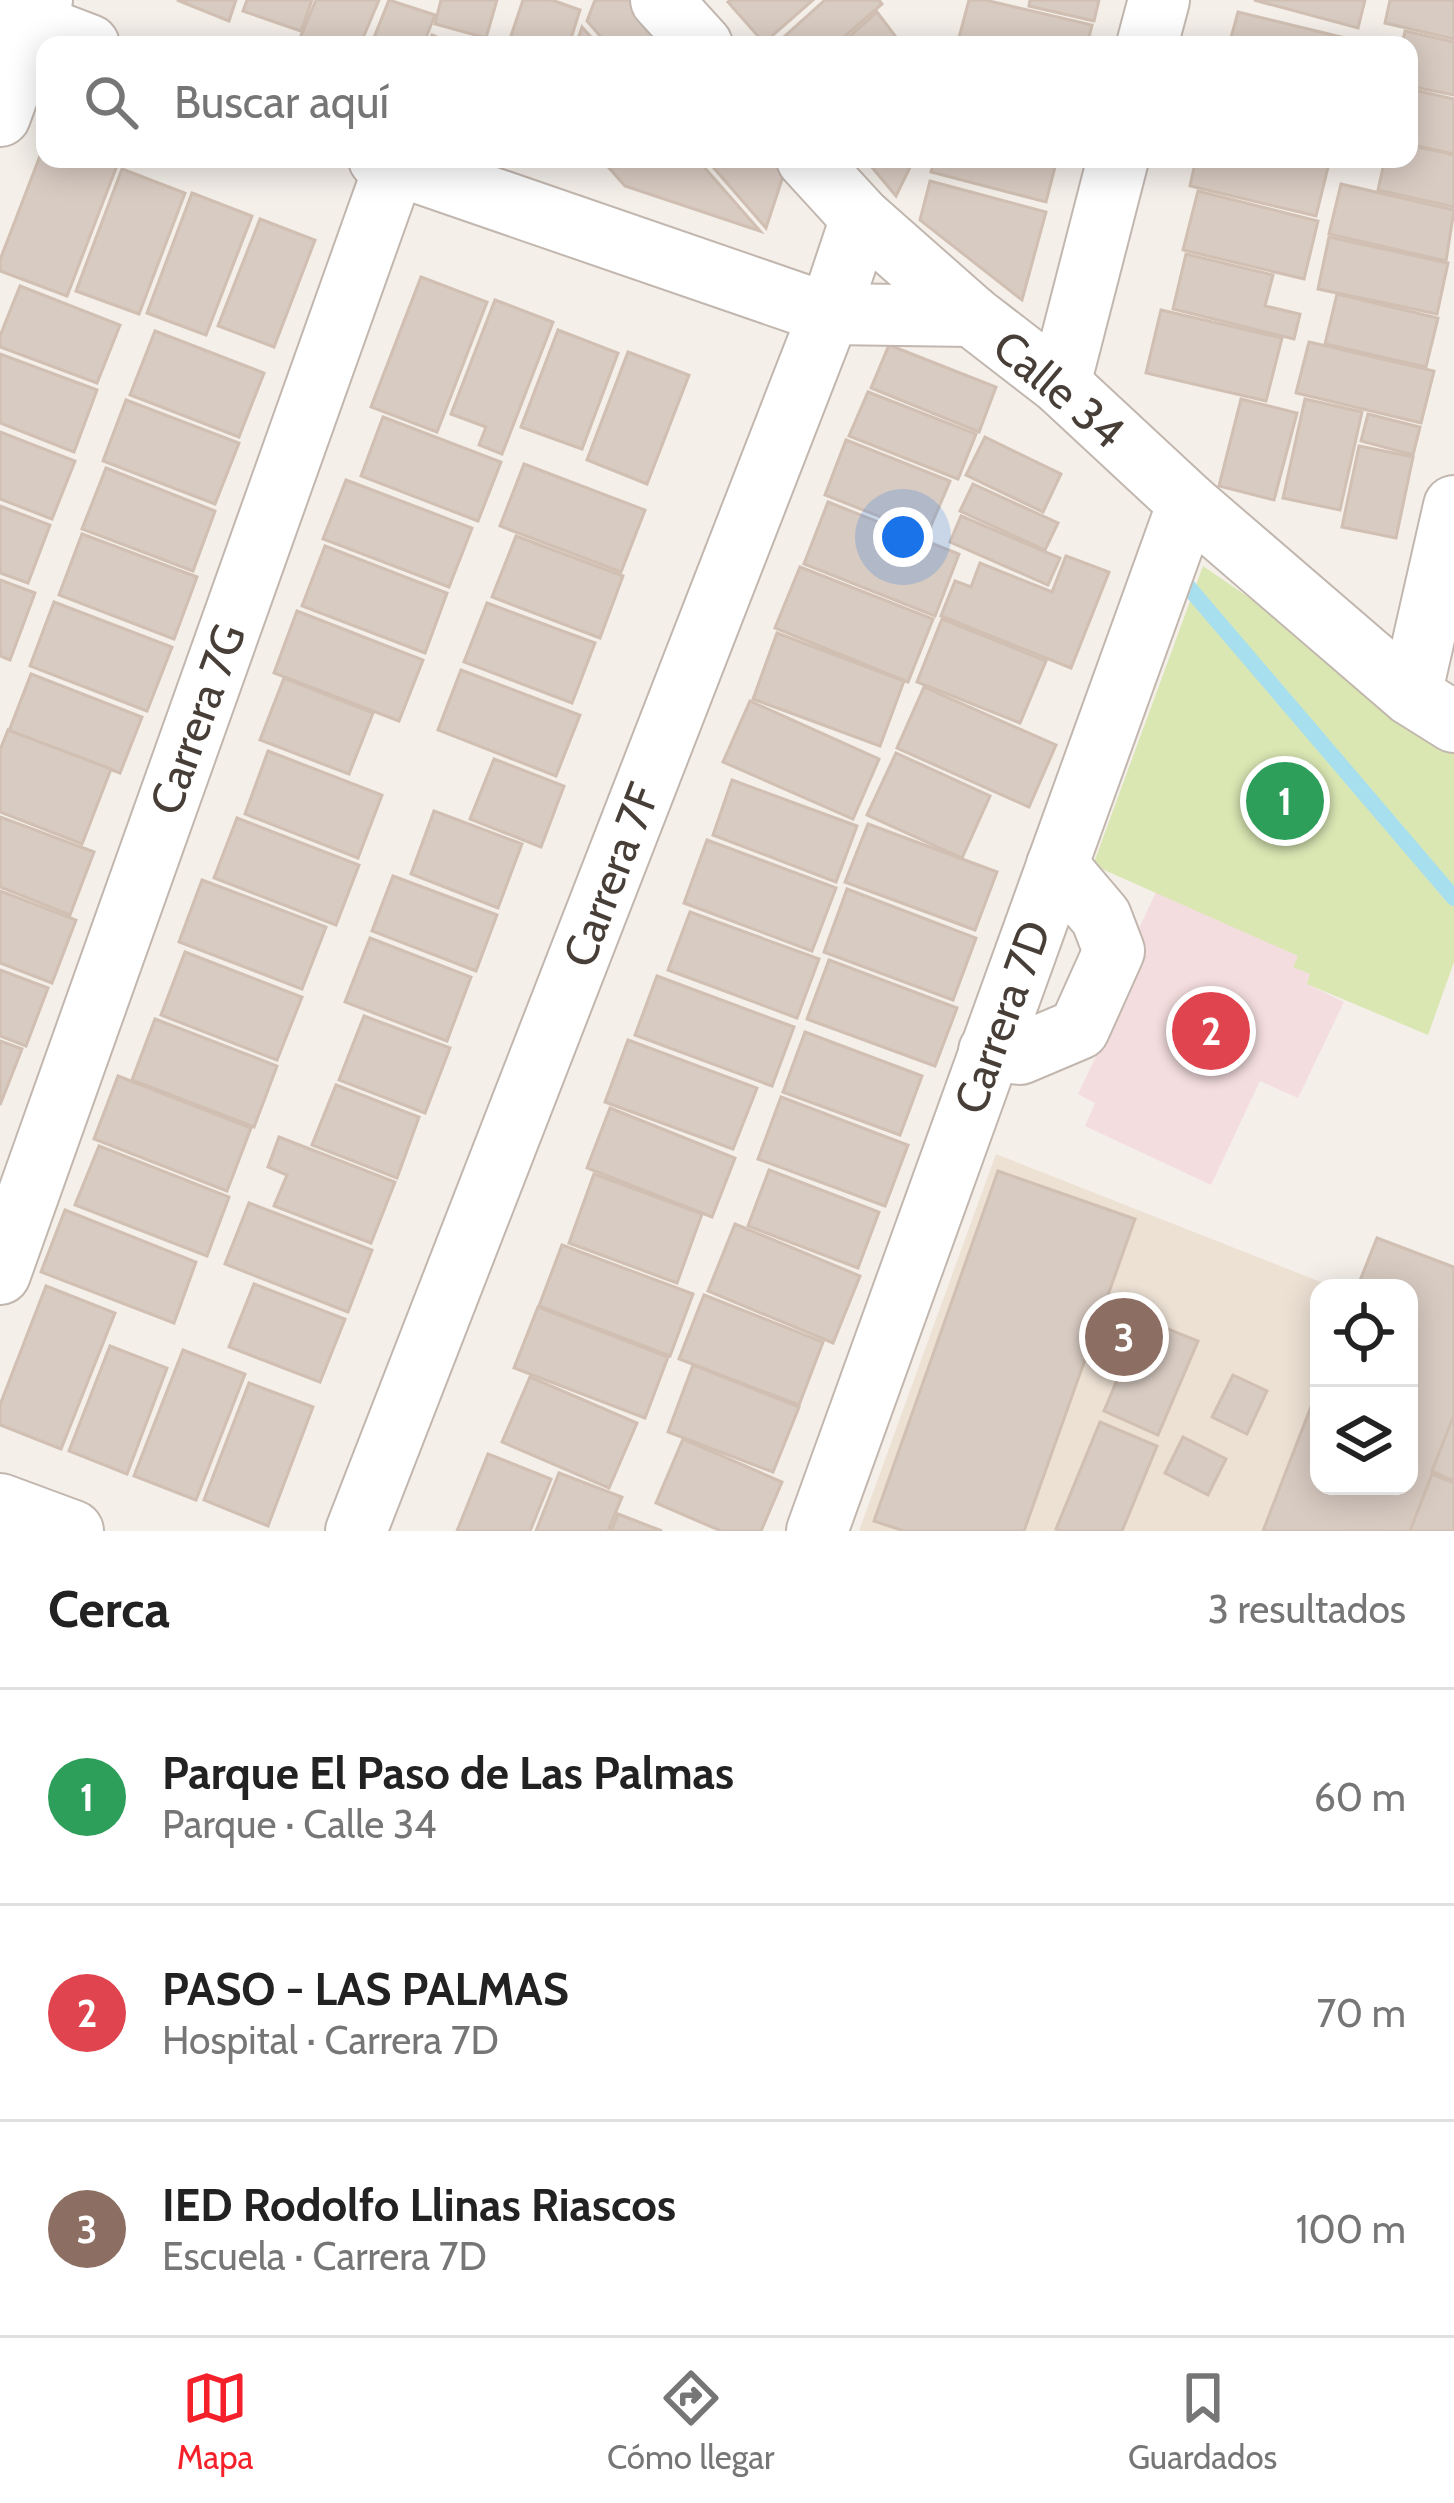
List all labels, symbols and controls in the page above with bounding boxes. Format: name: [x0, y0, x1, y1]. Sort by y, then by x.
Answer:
search box: [36, 36, 1418, 168]
icon: search: [78, 69, 144, 135]
text: Buscar aquí: [174, 75, 389, 129]
street label: Calle 34: [983, 319, 1135, 459]
your location: [873, 507, 933, 567]
street label: Carrera 7G: [138, 617, 256, 821]
pin: 1: [1246, 756, 1324, 846]
street label: Carrera 7F: [551, 776, 671, 974]
street label: Carrera 7D: [942, 913, 1062, 1121]
pin: 2: [1172, 986, 1250, 1076]
map controls: [1310, 1279, 1418, 1495]
button: locate: [1310, 1279, 1418, 1387]
pin: 3: [1085, 1292, 1163, 1382]
button: layers: [1310, 1387, 1418, 1495]
text: Cerca: [48, 1578, 170, 1640]
text: 3 resultados: [1208, 1585, 1406, 1633]
text: Parque El Paso de Las Palmas: [162, 1746, 734, 1800]
text: 1: [80, 1773, 94, 1821]
text: 60 m: [1314, 1773, 1406, 1821]
text: Parque · Calle 34: [162, 1800, 437, 1848]
text: PASO - LAS PALMAS: [162, 1962, 569, 2016]
text: 2: [77, 1989, 97, 2037]
text: 70 m: [1317, 1989, 1406, 2037]
text: Hospital · Carrera 7D: [162, 2016, 499, 2064]
text: IED Rodolfo Llinas Riascos: [162, 2178, 676, 2232]
text: 3: [76, 2205, 98, 2253]
text: 100 m: [1296, 2205, 1406, 2253]
text: Escuela · Carrera 7D: [162, 2232, 487, 2280]
tab: Mapa: [177, 2365, 253, 2477]
tab: Cómo llegar: [607, 2365, 774, 2477]
tab: Guardados: [1128, 2365, 1277, 2477]

